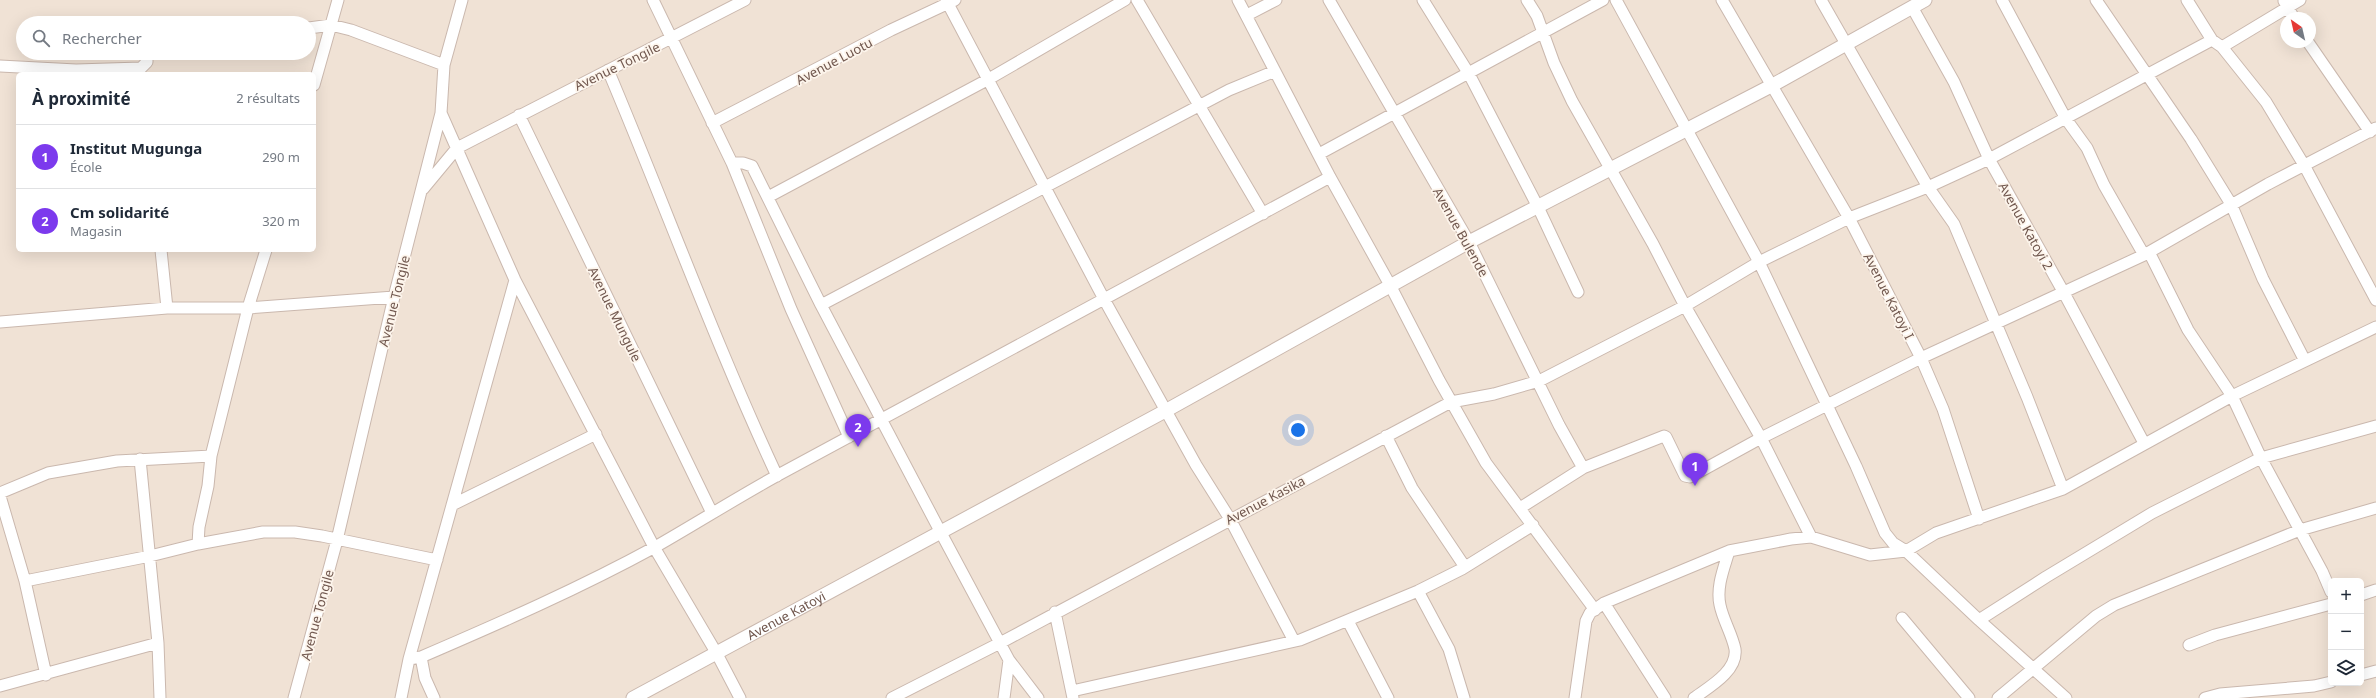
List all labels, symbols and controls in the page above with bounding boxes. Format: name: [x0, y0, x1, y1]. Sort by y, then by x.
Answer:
north arrow: [2280, 12, 2316, 48]
search box: [16, 16, 316, 60]
icon: search: [30, 27, 52, 49]
text: Rechercher: [62, 28, 142, 48]
street label: Avenue Luotu: [792, 33, 876, 89]
street label: Avenue Tongile: [571, 37, 663, 95]
text: À proximité: [32, 87, 131, 110]
text: 2 résultats: [236, 89, 300, 107]
text: Institut Mugunga: [70, 138, 202, 158]
text: 1: [41, 148, 49, 166]
text: 290 m: [262, 148, 300, 166]
text: École: [70, 158, 102, 176]
street label: Avenue Katoyi 2: [1995, 179, 2057, 273]
street label: Avenue Bulende: [1429, 184, 1493, 280]
text: Cm solidarité: [70, 202, 169, 222]
text: 2: [41, 212, 49, 230]
text: 320 m: [262, 212, 300, 230]
text: Magasin: [70, 222, 122, 240]
street label: Avenue Katoyi I: [1860, 250, 1918, 342]
street label: Avenue Tongile: [374, 254, 414, 348]
street label: Avenue Mungule: [584, 263, 646, 365]
pin: 2: [845, 414, 871, 447]
your location: [1288, 420, 1308, 440]
pin: 1: [1682, 453, 1708, 486]
street label: Avenue Kasika: [1222, 471, 1308, 529]
street label: Avenue Tongile: [296, 568, 338, 662]
map controls: [2328, 578, 2364, 686]
button: +: [2328, 578, 2364, 614]
street label: Avenue Katoyi: [744, 587, 829, 644]
button: −: [2328, 614, 2364, 650]
button: layers: [2328, 650, 2364, 686]

